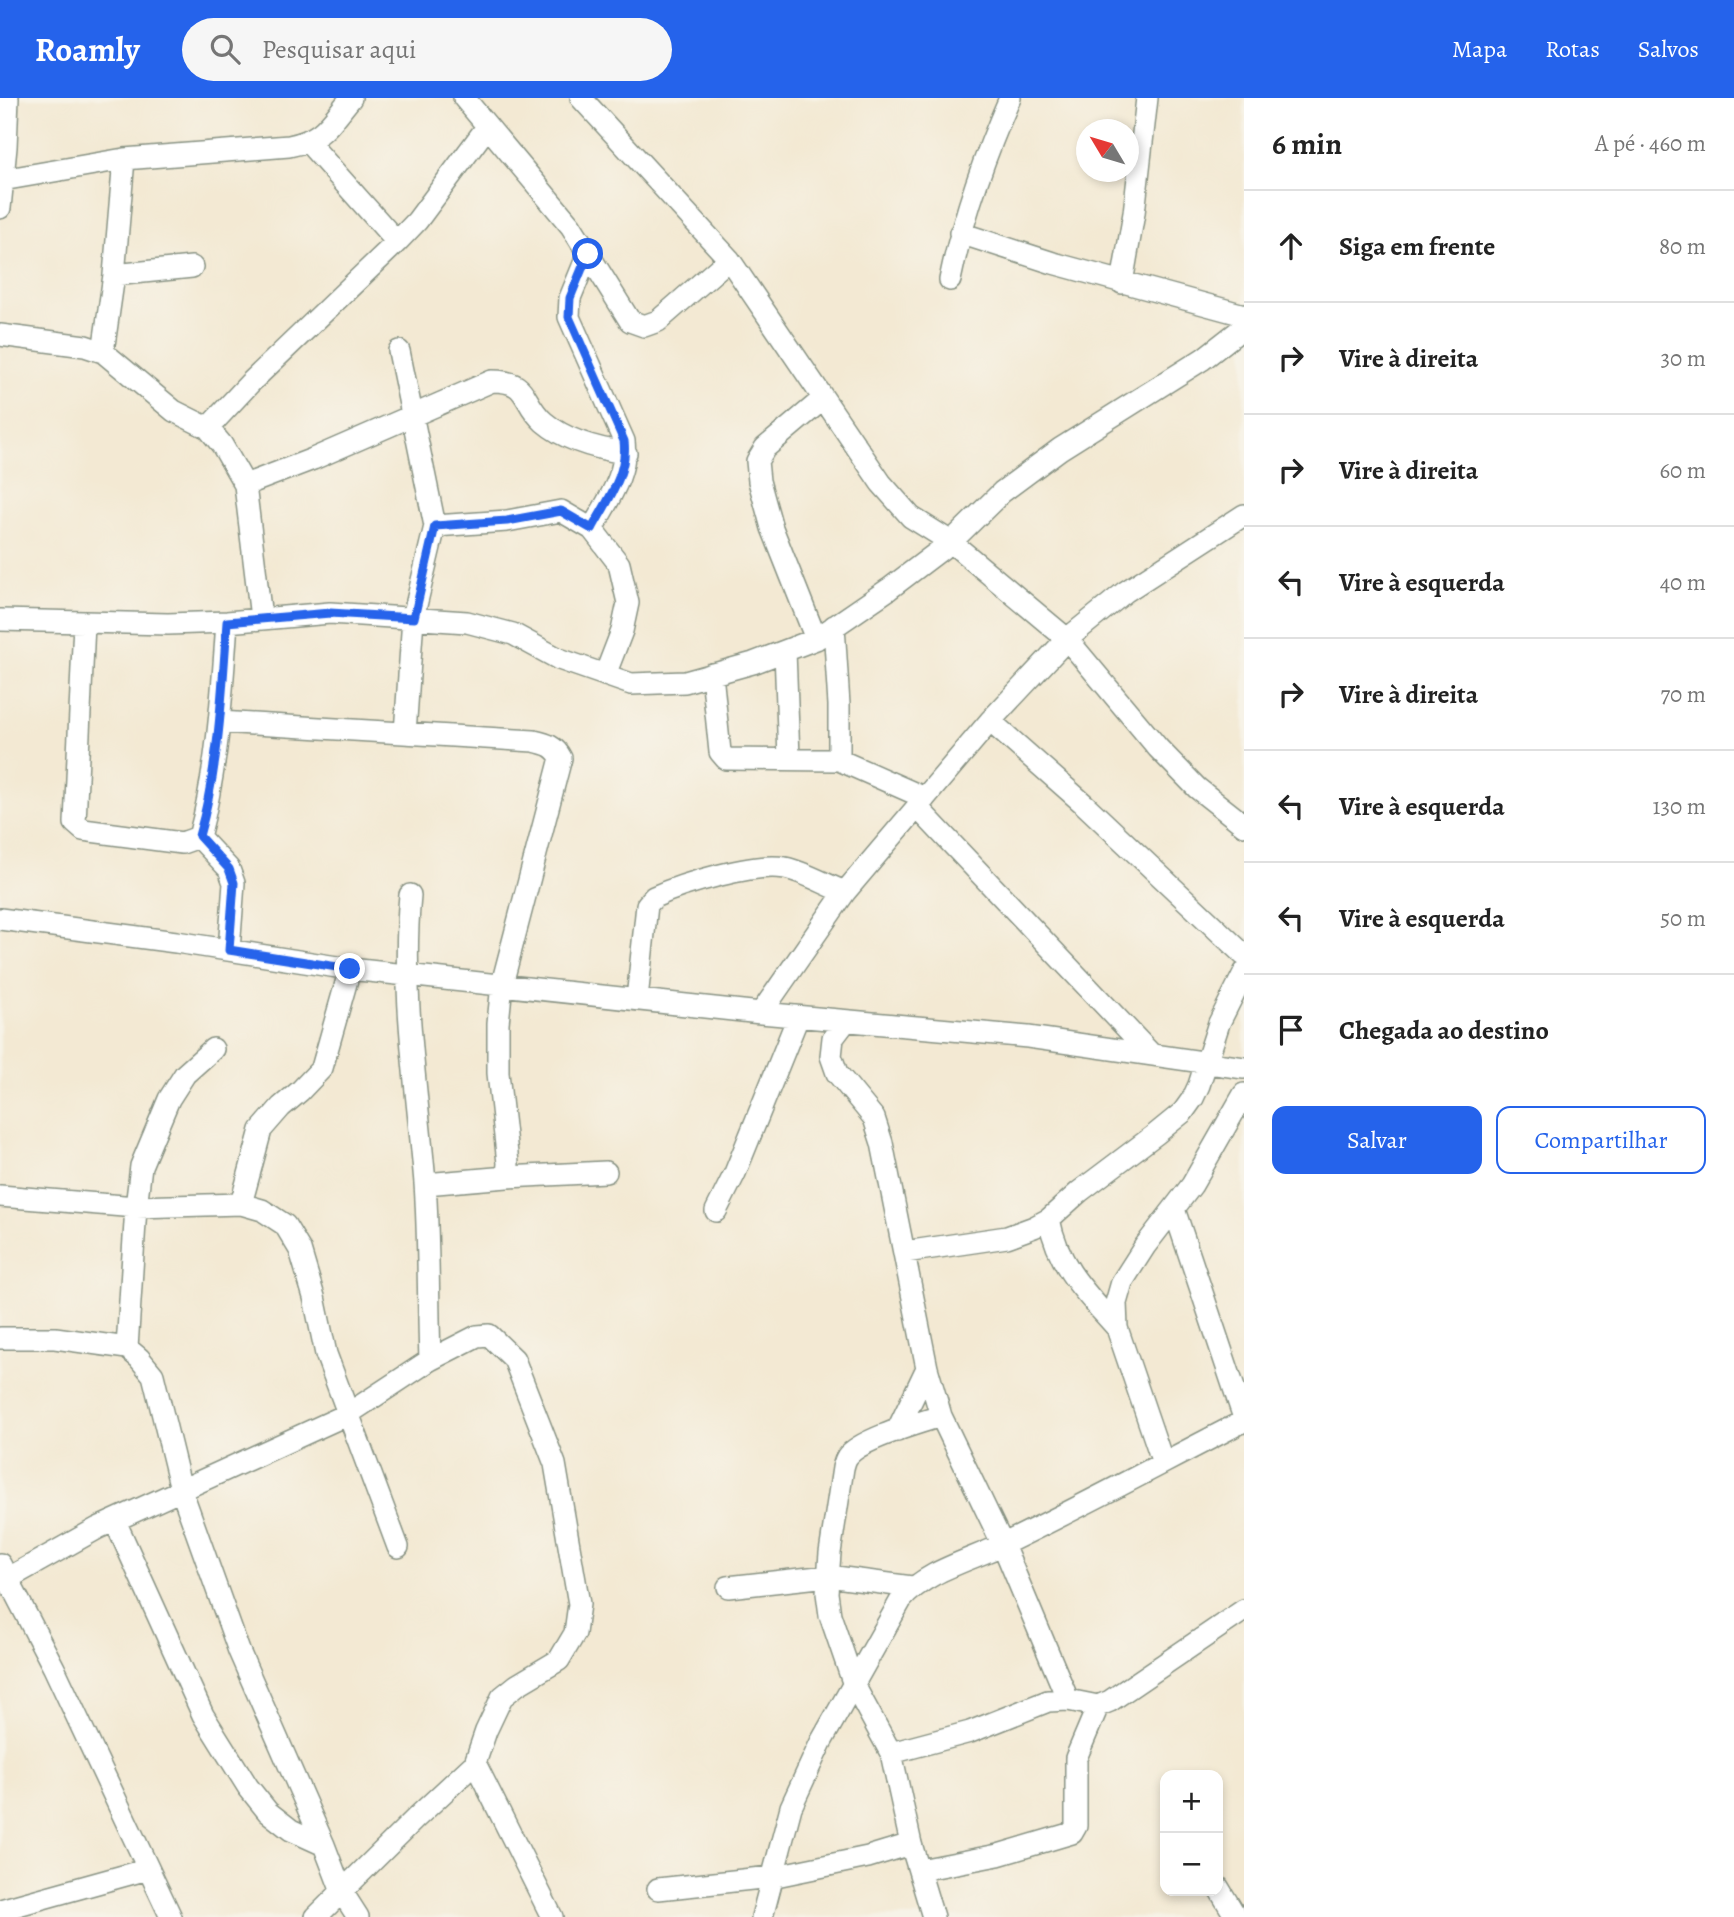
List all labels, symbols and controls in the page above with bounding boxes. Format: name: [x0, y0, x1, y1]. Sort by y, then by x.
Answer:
search box: [182, 18, 672, 81]
text: Roamly: [35, 27, 140, 72]
icon: search: [206, 30, 244, 68]
text: Pesquisar aqui: [262, 32, 416, 67]
text: Mapa: [1452, 33, 1507, 65]
text: Rotas: [1545, 33, 1600, 65]
text: Salvos: [1638, 33, 1699, 65]
north arrow: [1076, 119, 1139, 182]
text: 6 min: [1272, 124, 1342, 164]
text: A pé · 460 m: [1595, 128, 1706, 159]
icon: ahead: [1272, 227, 1310, 265]
text: Siga em frente: [1339, 229, 1495, 264]
text: 80 m: [1659, 231, 1706, 262]
route start: [572, 238, 603, 269]
icon: right: [1272, 339, 1310, 377]
text: Vire à direita: [1339, 341, 1478, 376]
text: 30 m: [1660, 343, 1706, 374]
icon: right: [1272, 451, 1310, 489]
text: Vire à direita: [1339, 453, 1478, 488]
text: 60 m: [1659, 455, 1706, 486]
icon: left: [1272, 563, 1310, 601]
text: Vire à esquerda: [1339, 565, 1505, 600]
text: 40 m: [1660, 567, 1706, 598]
icon: right: [1272, 675, 1310, 713]
text: Vire à direita: [1339, 677, 1478, 712]
text: 70 m: [1660, 679, 1706, 710]
icon: left: [1272, 787, 1310, 825]
text: Vire à esquerda: [1339, 789, 1505, 824]
text: 130 m: [1653, 791, 1706, 822]
icon: left: [1272, 899, 1310, 937]
text: Vire à esquerda: [1339, 901, 1505, 936]
text: 50 m: [1660, 903, 1706, 934]
route end: [334, 953, 365, 984]
icon: arrive: [1272, 1011, 1310, 1049]
text: Chegada ao destino: [1339, 1013, 1549, 1048]
button: Salvar: [1272, 1106, 1482, 1174]
button: Compartilhar: [1496, 1106, 1706, 1174]
map controls: [1160, 1770, 1223, 1896]
button: +: [1160, 1770, 1223, 1833]
button: −: [1160, 1833, 1223, 1896]

